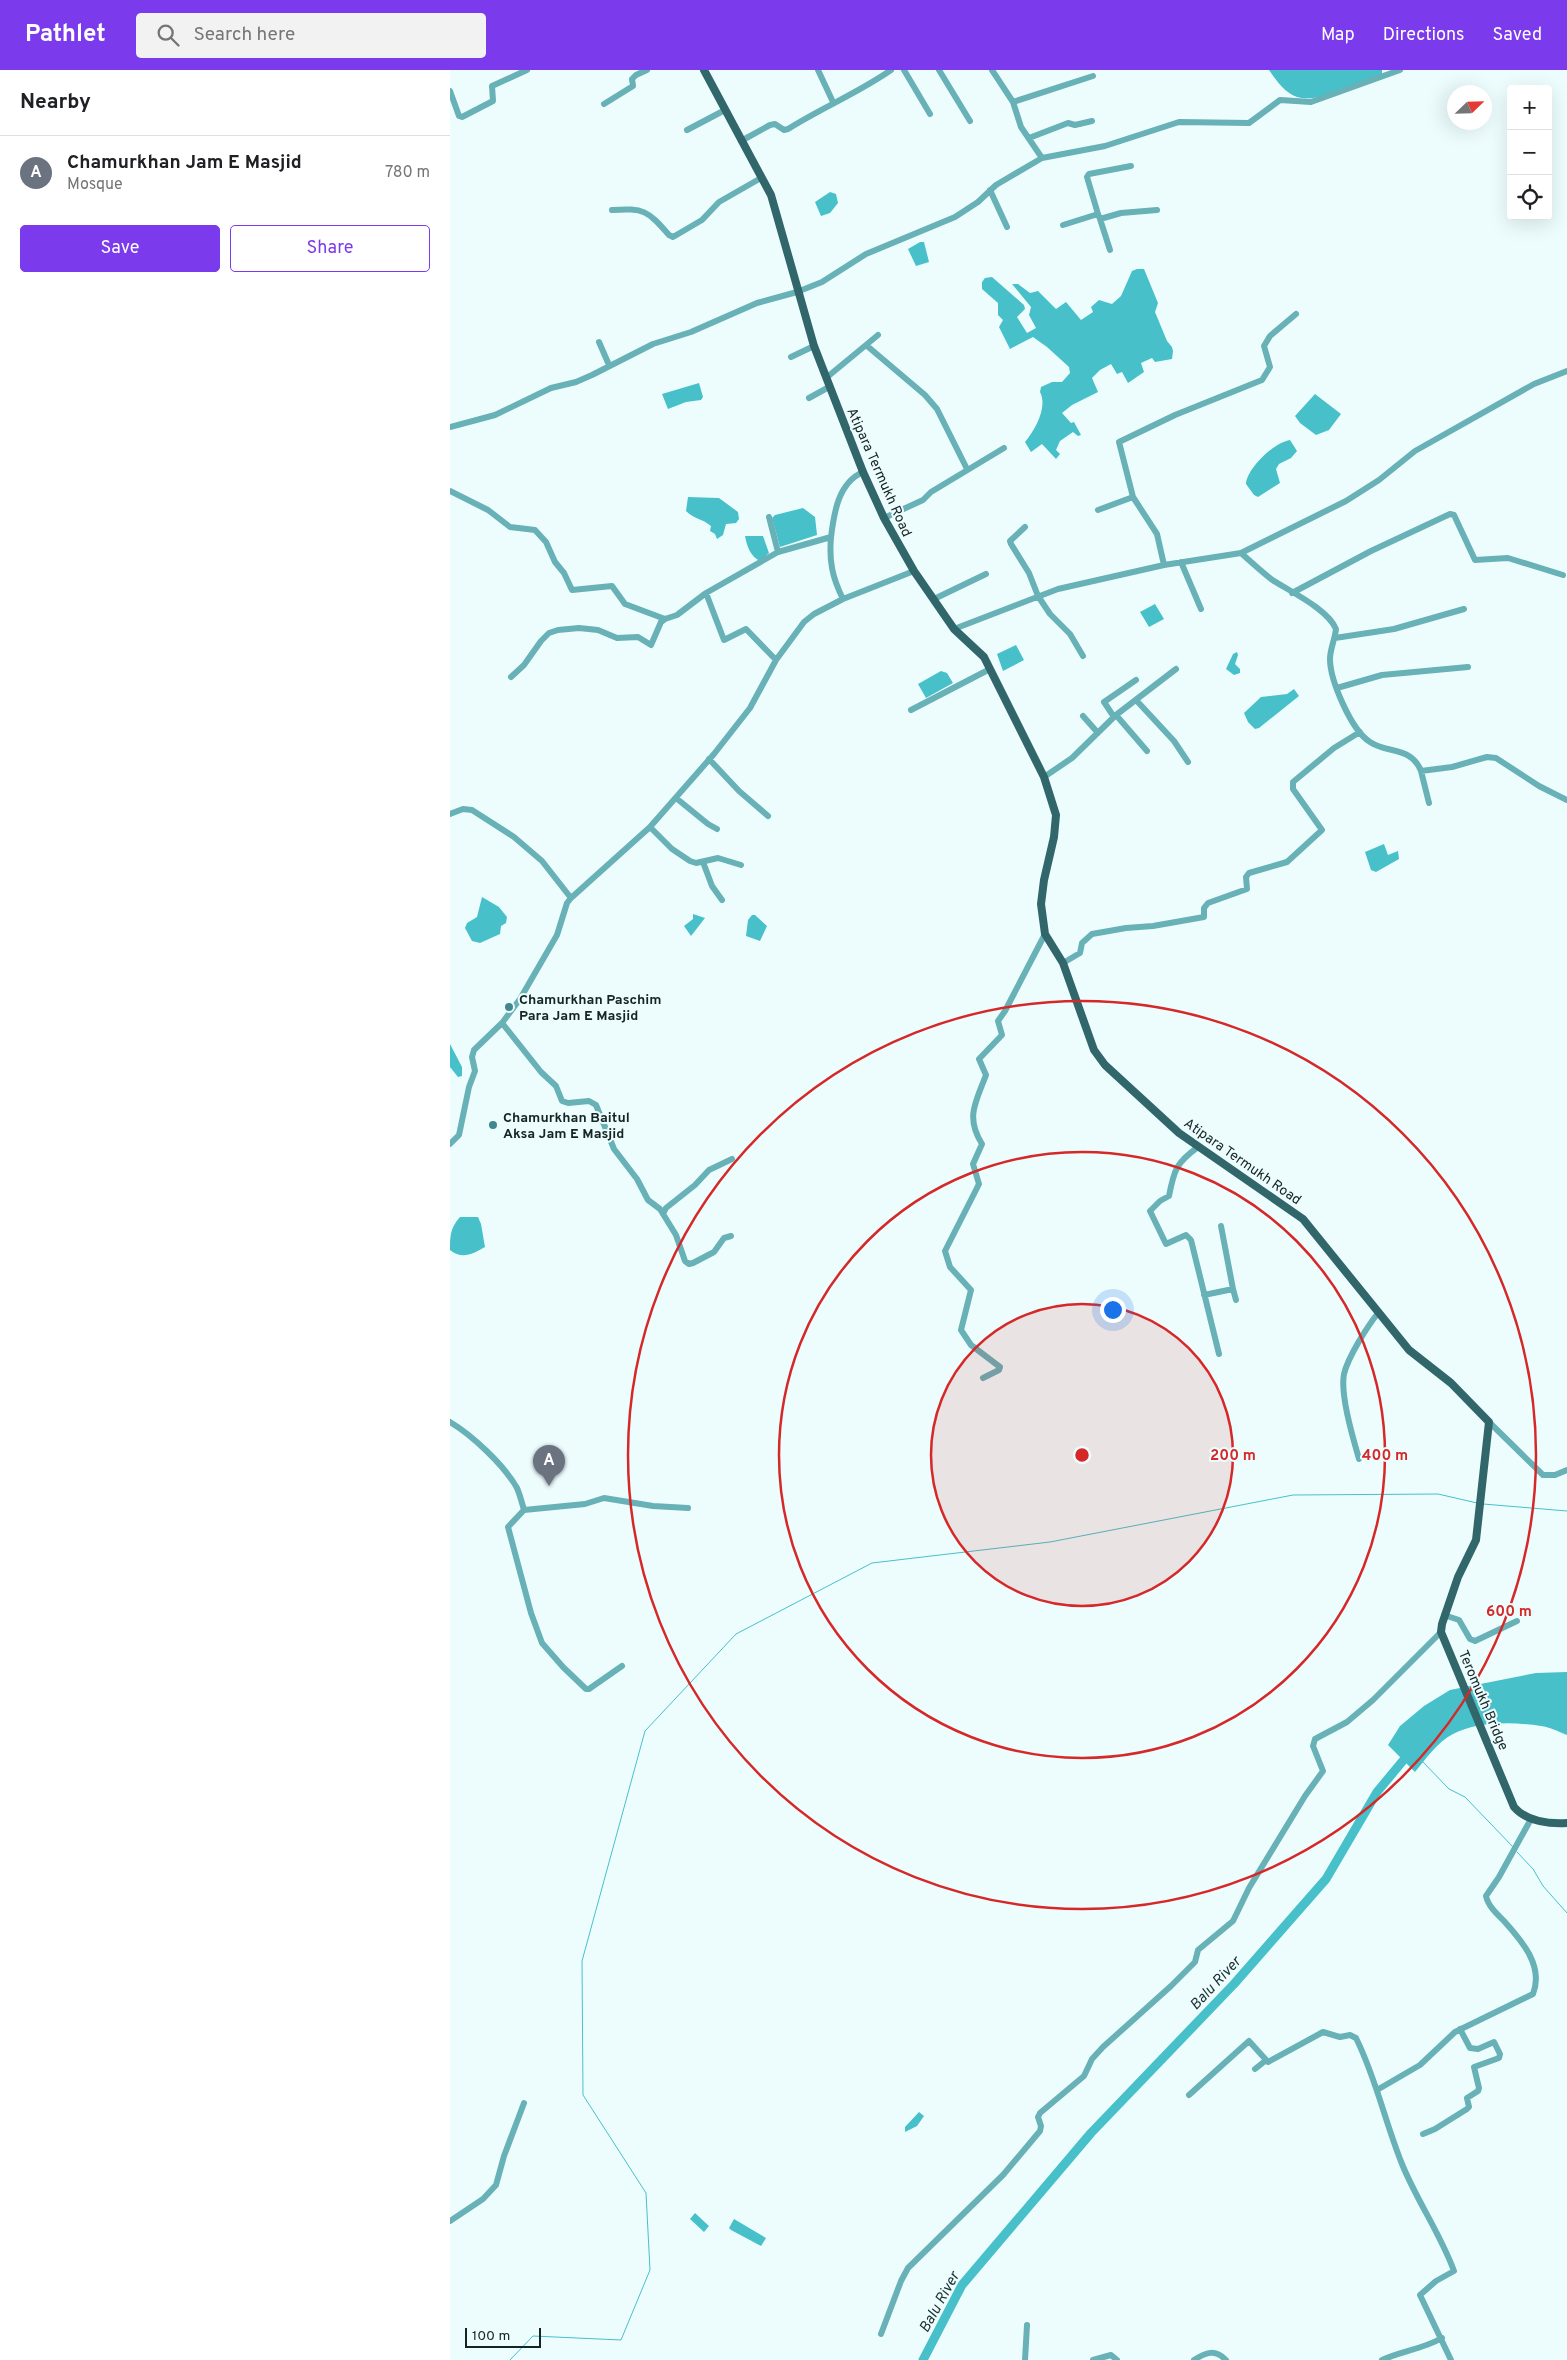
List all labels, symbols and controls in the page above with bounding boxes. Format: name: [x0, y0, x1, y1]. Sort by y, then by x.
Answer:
search box: [136, 13, 486, 58]
text: Pathlet: [25, 20, 106, 50]
icon: search: [154, 21, 182, 49]
text: Search here: [194, 23, 295, 47]
text: Map: [1321, 24, 1355, 47]
text: Directions: [1383, 24, 1465, 47]
text: Saved: [1493, 24, 1542, 47]
north arrow: [1447, 85, 1492, 130]
map controls: [1507, 85, 1552, 220]
button: +: [1507, 85, 1552, 130]
text: Nearby: [20, 89, 91, 116]
button: −: [1507, 130, 1552, 175]
text: Chamurkhan Jam E Masjid: [67, 151, 302, 175]
text: A: [30, 163, 42, 183]
text: 780 m: [385, 163, 430, 183]
text: Mosque: [67, 175, 123, 195]
button: locate: [1507, 175, 1552, 220]
button: Save: [20, 225, 220, 272]
button: Share: [230, 225, 430, 272]
street label: Atipara Termukh Road: [842, 405, 915, 540]
place label: Chamurkhan Paschim Para Jam E Masjid: [519, 992, 662, 1025]
marker: Chamurkhan Paschim Para Jam E Masjid: [503, 1001, 515, 1013]
place label: Chamurkhan Baitul Aksa Jam E Masjid: [503, 1110, 630, 1143]
street label: Atipara Termukh Road: [1180, 1115, 1304, 1209]
marker: Chamurkhan Baitul Aksa Jam E Masjid: [487, 1119, 499, 1131]
your location: [1100, 1297, 1126, 1323]
pin: A: [533, 1445, 565, 1486]
centre of rings: [1073, 1446, 1091, 1464]
text: 200 m: [1210, 1447, 1256, 1466]
text: 400 m: [1362, 1447, 1408, 1466]
text: 600 m: [1486, 1603, 1532, 1622]
street label: Teromukh Bridge: [1454, 1648, 1511, 1753]
water label: Balu River: [1186, 1952, 1247, 2015]
water label: Balu River: [916, 2268, 965, 2337]
scale bar: [465, 2325, 541, 2348]
text: 100 m: [472, 2328, 510, 2345]

